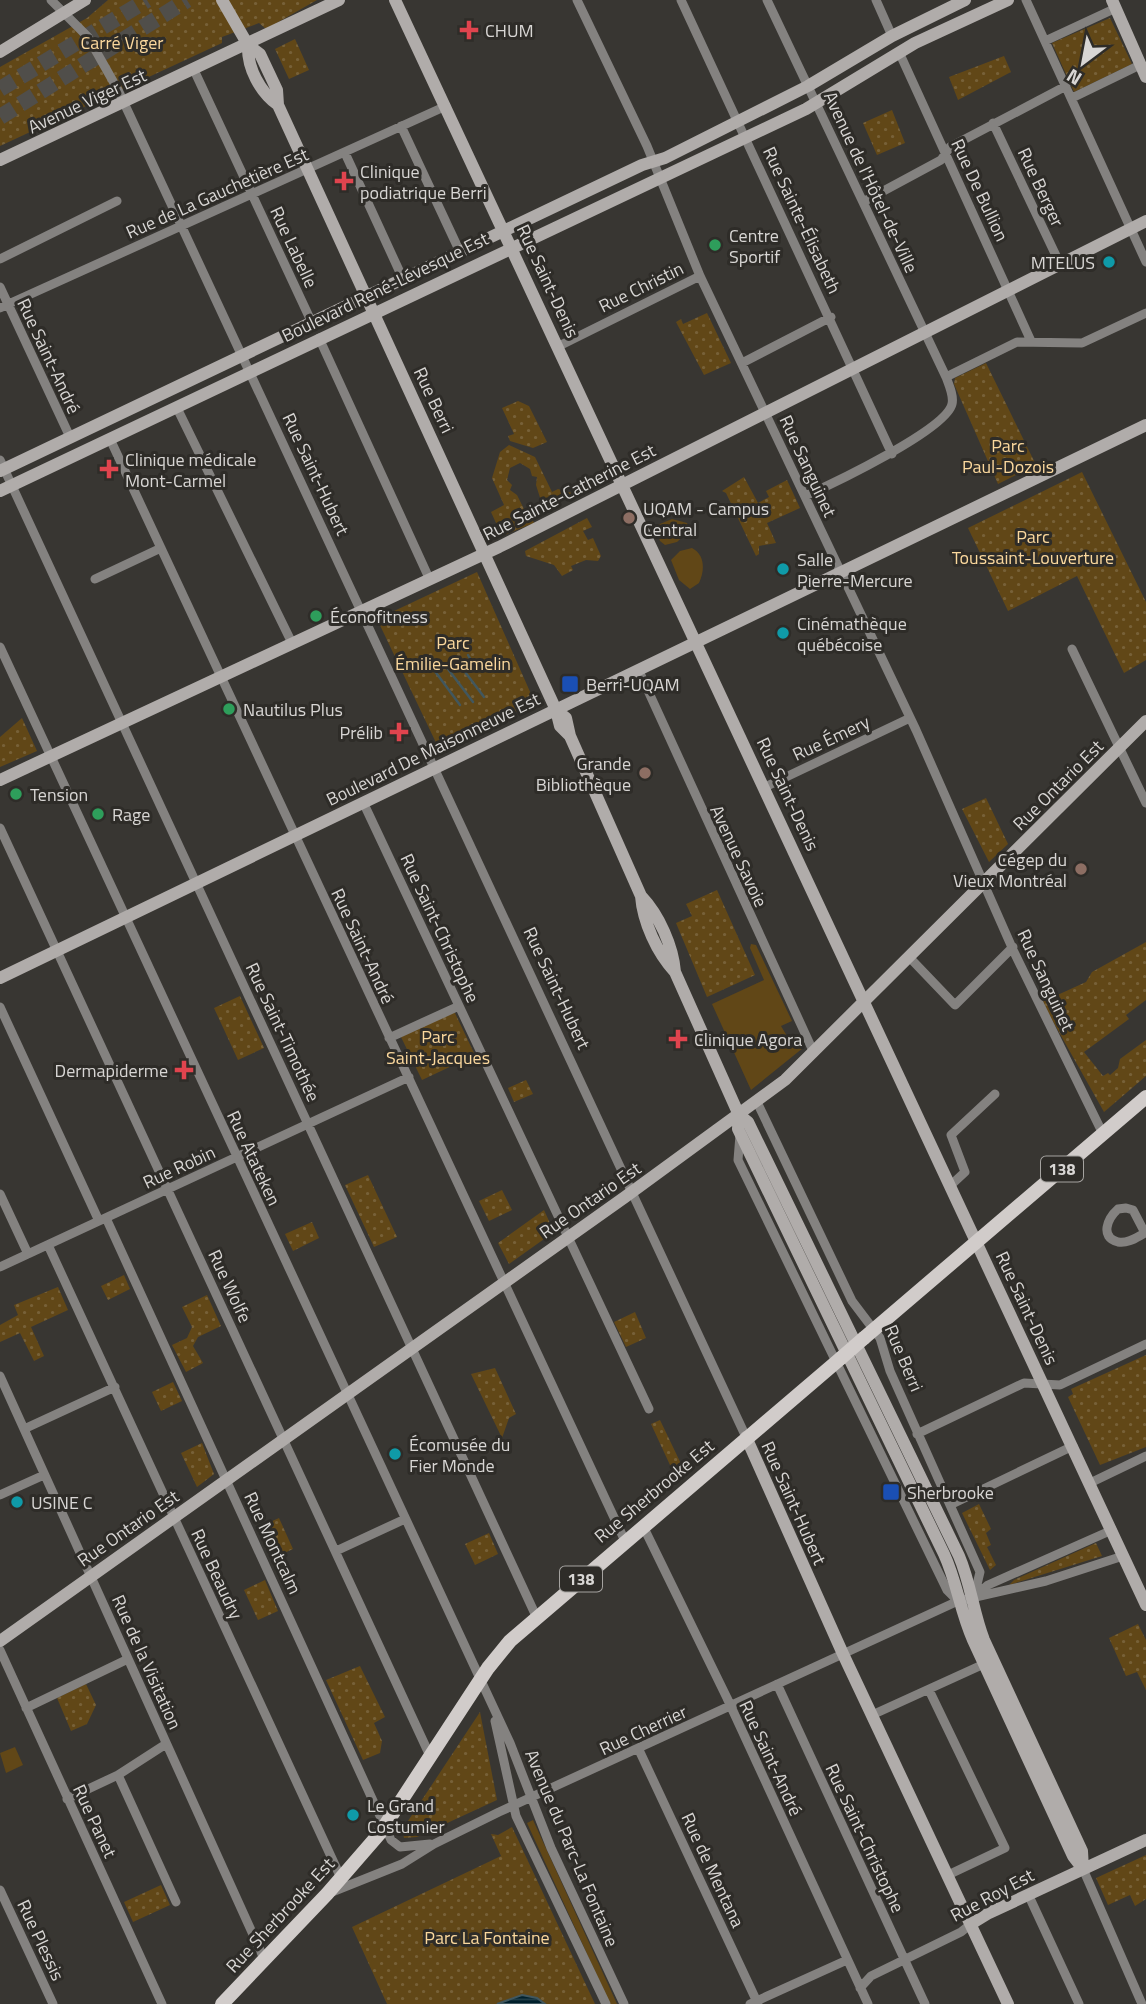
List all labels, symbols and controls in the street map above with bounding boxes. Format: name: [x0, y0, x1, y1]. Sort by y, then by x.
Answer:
place label: CHUM: [485, 17, 534, 44]
marker: CHUM: [459, 20, 479, 40]
north arrow: [1048, 28, 1118, 98]
park label: Carré Viger: [80, 29, 164, 56]
street label: Avenue Viger Est: [23, 61, 151, 140]
text: N: [1060, 62, 1087, 94]
street label: Avenue de l'Hôtel-de-Ville: [817, 87, 925, 277]
street label: Rue De Bullion: [944, 134, 1016, 246]
street label: Rue de La Gauchetière Est: [121, 140, 313, 245]
street label: Rue Sainte-Élisabeth: [756, 142, 848, 298]
street label: Rue Berger: [1011, 143, 1071, 231]
place label: Clinique podiatrique Berri: [360, 158, 487, 206]
marker: Clinique podiatrique Berri: [334, 171, 354, 191]
street label: Rue Labelle: [263, 202, 325, 292]
street label: Rue Saint-Denis: [510, 220, 586, 342]
place label: Centre Sportif: [729, 222, 780, 270]
street label: Boulevard René-Lévesque Est: [277, 225, 494, 349]
marker: Centre Sportif: [707, 237, 723, 253]
place label: MTELUS: [1031, 249, 1095, 276]
marker: MTELUS: [1101, 254, 1117, 270]
street label: Rue Christin: [594, 255, 688, 319]
street label: Rue Saint-André: [10, 294, 88, 418]
street label: Rue Berri: [407, 362, 461, 438]
street label: Rue Saint-Hubert: [276, 408, 357, 540]
street label: Rue Sanguinet: [773, 411, 844, 522]
park label: Parc Paul-Dozois: [962, 432, 1054, 480]
street label: Rue Sainte-Catherine Est: [478, 436, 661, 547]
place label: Clinique médicale Mont-Carmel: [125, 446, 256, 494]
marker: Clinique médicale Mont-Carmel: [99, 459, 119, 479]
place label: UQAM - Campus Central: [643, 495, 769, 543]
marker: UQAM - Campus Central: [621, 510, 637, 526]
park label: Parc Toussaint-Louverture: [952, 523, 1114, 571]
place label: Salle Pierre-Mercure: [797, 546, 913, 594]
marker: Salle Pierre-Mercure: [775, 561, 791, 577]
place label: Éconofitness: [330, 603, 428, 630]
marker: Éconofitness: [308, 608, 324, 624]
place label: Cinémathèque québécoise: [797, 610, 907, 658]
marker: Cinémathèque québécoise: [775, 625, 791, 641]
park label: Parc Émilie-Gamelin: [395, 629, 511, 677]
place label: Berri-UQAM: [586, 671, 680, 698]
marker: Berri-UQAM: [560, 674, 580, 694]
street label: Boulevard De Maisonneuve Est: [321, 685, 545, 813]
place label: Nautilus Plus: [243, 696, 343, 723]
marker: Nautilus Plus: [221, 701, 237, 717]
street label: Rue Émery: [788, 708, 874, 768]
place label: Prélib: [340, 719, 383, 746]
marker: Prélib: [389, 722, 409, 742]
street label: Rue Saint-Denis: [750, 733, 826, 855]
street label: Rue Ontario Est: [1006, 733, 1110, 837]
place label: Grande Bibliothèque: [536, 750, 631, 798]
marker: Grande Bibliothèque: [637, 765, 653, 781]
place label: Tension: [30, 781, 88, 808]
marker: Tension: [8, 786, 24, 802]
street label: Avenue Savoie: [704, 800, 774, 912]
place label: Rage: [112, 801, 150, 828]
marker: Rage: [90, 806, 106, 822]
place label: Cégep du Vieux Montréal: [953, 846, 1067, 894]
street label: Rue Saint-Christophe: [394, 849, 486, 1007]
marker: Cégep du Vieux Montréal: [1073, 861, 1089, 877]
street label: Rue Saint-André: [324, 884, 402, 1008]
street label: Rue Saint-Hubert: [517, 922, 598, 1054]
street label: Rue Sanguinet: [1011, 925, 1082, 1036]
street label: Rue Saint-Timothée: [239, 958, 327, 1106]
park label: Parc Saint-Jacques: [386, 1023, 490, 1071]
place label: Clinique Agora: [694, 1026, 802, 1053]
marker: Clinique Agora: [668, 1029, 688, 1049]
place label: Dermapiderme: [55, 1057, 168, 1084]
marker: Dermapiderme: [174, 1060, 194, 1080]
street label: Rue Atateken: [220, 1106, 288, 1210]
street label: Rue Robin: [138, 1138, 220, 1196]
street label: Rue Ontario Est: [534, 1154, 647, 1245]
road number: 138: [1041, 1156, 1083, 1182]
street label: Rue Wolfe: [201, 1245, 259, 1327]
street label: Rue Saint-Denis: [989, 1247, 1065, 1369]
street label: Rue Berri: [878, 1320, 930, 1396]
place label: Écomusée du Fier Monde: [409, 1431, 510, 1479]
street label: Rue Sherbrooke Est: [588, 1432, 720, 1549]
street label: Rue Saint-Hubert: [755, 1437, 834, 1570]
marker: Écomusée du Fier Monde: [387, 1446, 403, 1462]
place label: Sherbrooke: [907, 1479, 994, 1506]
street label: Rue Ontario Est: [72, 1482, 185, 1573]
marker: Sherbrooke: [881, 1482, 901, 1502]
street label: Rue Montcalm: [237, 1487, 309, 1599]
place label: USINE C: [31, 1489, 93, 1516]
marker: USINE C: [9, 1494, 25, 1510]
street label: Rue Beaudry: [184, 1524, 250, 1624]
road number: 138: [560, 1567, 602, 1592]
street label: Rue de la Visitation: [105, 1590, 189, 1734]
street label: Rue Saint-André: [732, 1696, 810, 1820]
street label: Rue Cherrier: [595, 1698, 691, 1762]
street label: Avenue du Parc-La Fontaine: [518, 1745, 626, 1951]
street label: Rue Saint-Christophe: [819, 1759, 911, 1917]
street label: Rue Panet: [66, 1780, 124, 1863]
place label: Le Grand Costumier: [367, 1792, 445, 1840]
marker: Le Grand Costumier: [345, 1807, 361, 1823]
street label: Rue de Mentana: [675, 1808, 751, 1932]
street label: Rue Sherbrooke Est: [219, 1851, 341, 1979]
street label: Rue Roy Est: [945, 1861, 1039, 1928]
street label: Rue Plessis: [10, 1895, 72, 1985]
park label: Parc La Fontaine: [424, 1924, 550, 1951]

